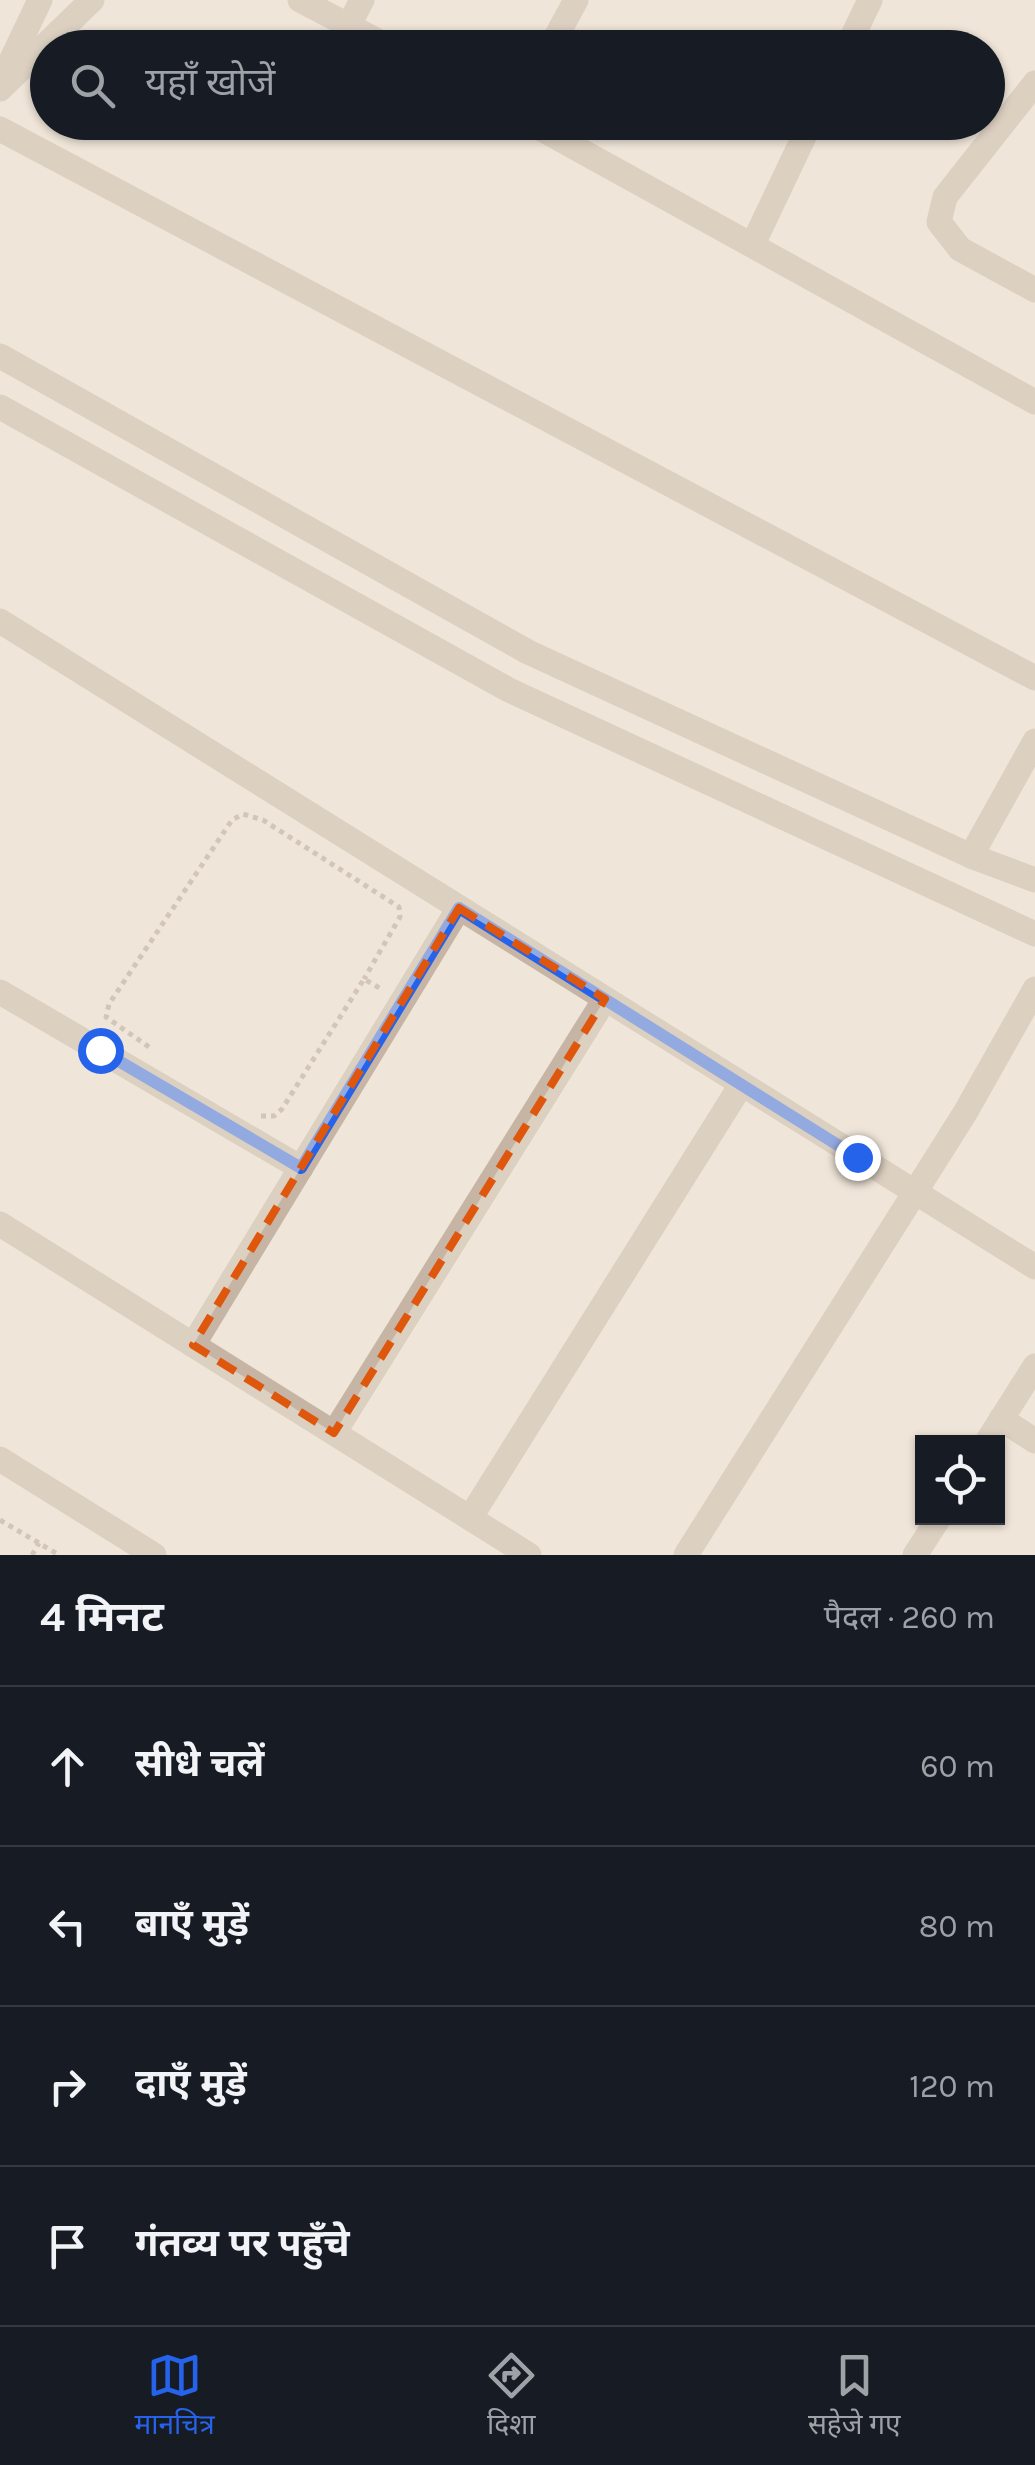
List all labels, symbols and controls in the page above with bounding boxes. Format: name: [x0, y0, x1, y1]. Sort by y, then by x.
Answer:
search box: [30, 30, 1005, 140]
icon: search: [65, 58, 120, 113]
text: यहाँ खोजें: [145, 60, 275, 105]
route start: [78, 1028, 124, 1074]
route end: [835, 1135, 881, 1181]
map controls: [915, 1435, 1005, 1525]
button: locate: [915, 1435, 1005, 1525]
text: 4 मिनट: [40, 1592, 164, 1642]
text: पैदल · 260 m: [824, 1599, 995, 1636]
icon: ahead: [40, 1739, 95, 1794]
text: सीधे चलें: [135, 1741, 264, 1786]
text: 60 m: [920, 1748, 995, 1785]
icon: left: [40, 1899, 95, 1954]
text: बाएँ मुड़ें: [135, 1901, 249, 1946]
text: 80 m: [919, 1908, 995, 1945]
icon: right: [40, 2059, 95, 2114]
text: दाएँ मुड़ें: [135, 2061, 247, 2106]
text: 120 m: [909, 2068, 995, 2105]
icon: arrive: [40, 2219, 95, 2274]
text: गंतव्य पर पहुँचे: [135, 2221, 350, 2266]
tab: मानचित्र: [135, 2348, 215, 2445]
tab: दिशा: [484, 2348, 539, 2445]
tab: सहेजे गए: [808, 2348, 900, 2445]

